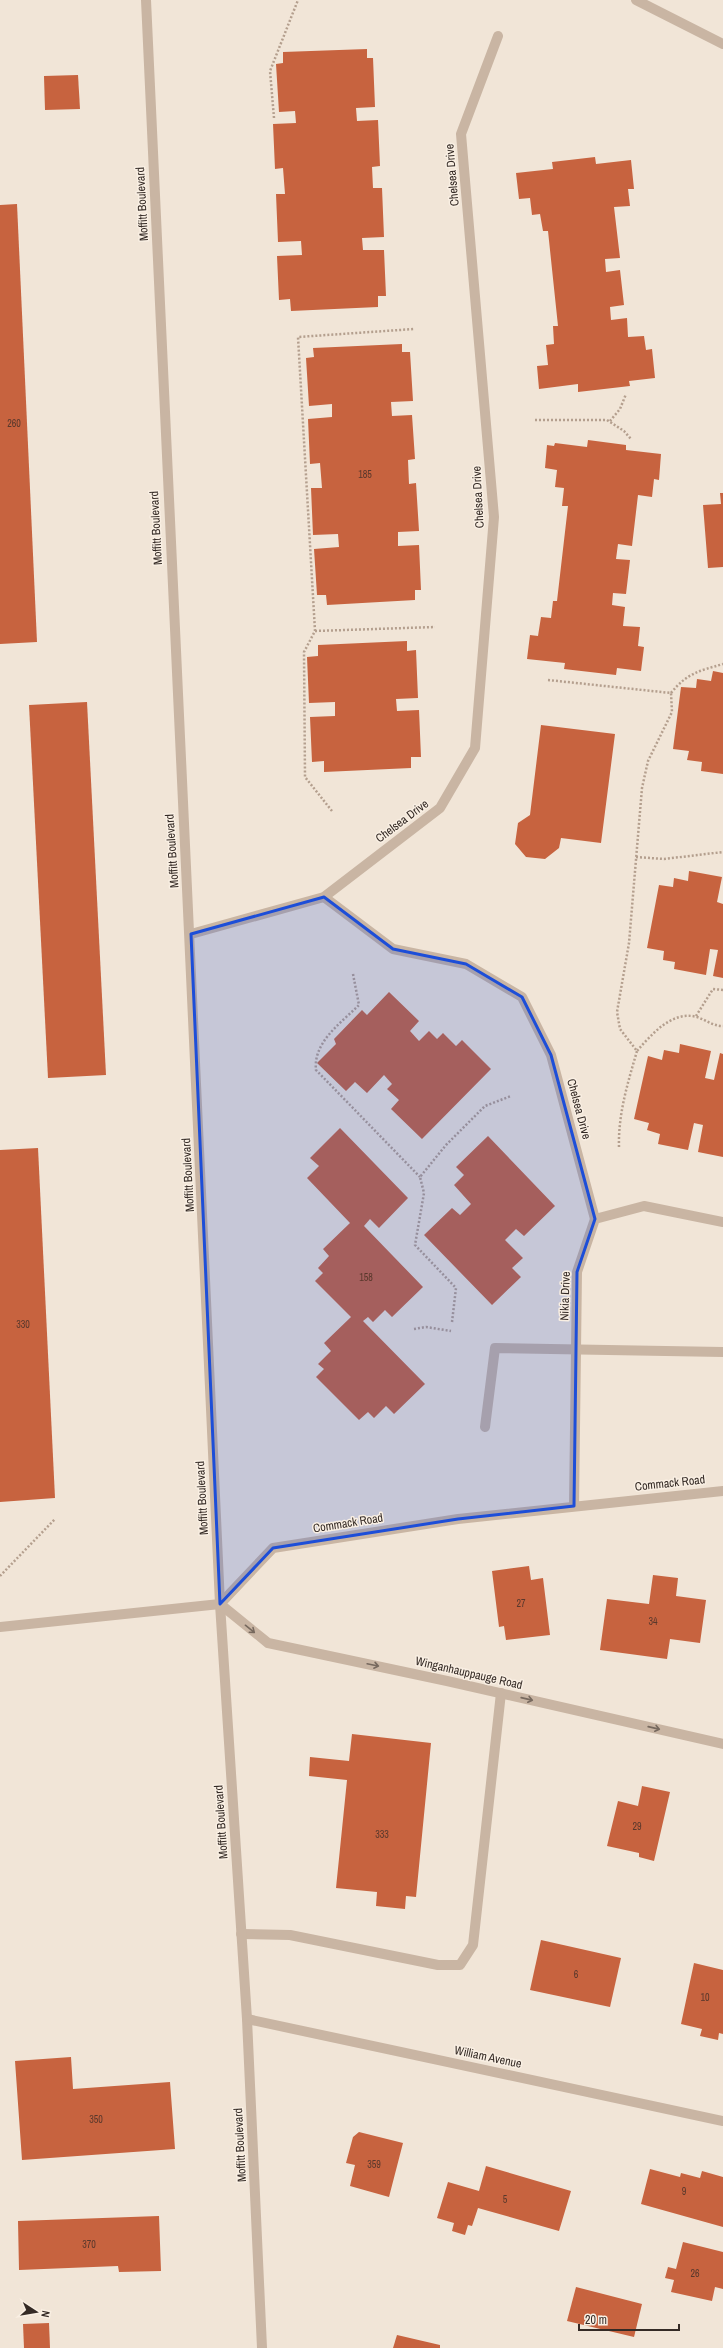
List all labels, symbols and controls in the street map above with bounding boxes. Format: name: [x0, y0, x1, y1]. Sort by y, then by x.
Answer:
street label: Chelsea Drive: [441, 143, 463, 207]
street label: Moffitt Boulevard: [132, 167, 152, 241]
house number: 260: [7, 417, 21, 430]
street label: Chelsea Drive: [468, 465, 488, 529]
house number: 185: [358, 468, 372, 481]
street label: Moffitt Boulevard: [146, 491, 166, 565]
street label: Chelsea Drive: [372, 796, 432, 846]
street label: Moffitt Boulevard: [161, 813, 183, 889]
street label: Chelsea Drive: [563, 1077, 595, 1141]
street label: Moffitt Boulevard: [178, 1138, 198, 1212]
house number: 158: [359, 1271, 373, 1284]
street label: Nikia Drive: [556, 1271, 574, 1321]
house number: 330: [16, 1318, 30, 1331]
street label: Moffitt Boulevard: [192, 1461, 212, 1535]
street label: Commack Road: [634, 1471, 706, 1495]
street label: Commack Road: [312, 1510, 384, 1536]
house number: 27: [516, 1597, 526, 1610]
house number: 34: [648, 1615, 658, 1628]
one-way arrow: [245, 1624, 256, 1633]
street label: Winganhauppauge Road: [414, 1653, 524, 1693]
one-way arrow: [366, 1662, 379, 1670]
one-way arrow: [520, 1696, 533, 1703]
one-way arrow: [647, 1725, 660, 1733]
street label: Moffitt Boulevard: [210, 1784, 232, 1860]
house number: 29: [632, 1820, 642, 1833]
house number: 333: [375, 1828, 389, 1841]
house number: 6: [574, 1968, 579, 1981]
house number: 10: [700, 1991, 710, 2004]
street label: William Avenue: [453, 2042, 523, 2072]
street label: Moffitt Boulevard: [230, 2108, 250, 2182]
house number: 350: [89, 2113, 103, 2126]
house number: 359: [367, 2158, 381, 2171]
house number: 9: [682, 2185, 687, 2198]
house number: 5: [503, 2193, 508, 2206]
house number: 370: [82, 2238, 96, 2251]
house number: 26: [690, 2267, 700, 2280]
north arrow: [16, 2292, 56, 2332]
scale bar: [579, 2306, 679, 2332]
text: N: [38, 2309, 53, 2319]
text: 20 m: [585, 2312, 607, 2328]

